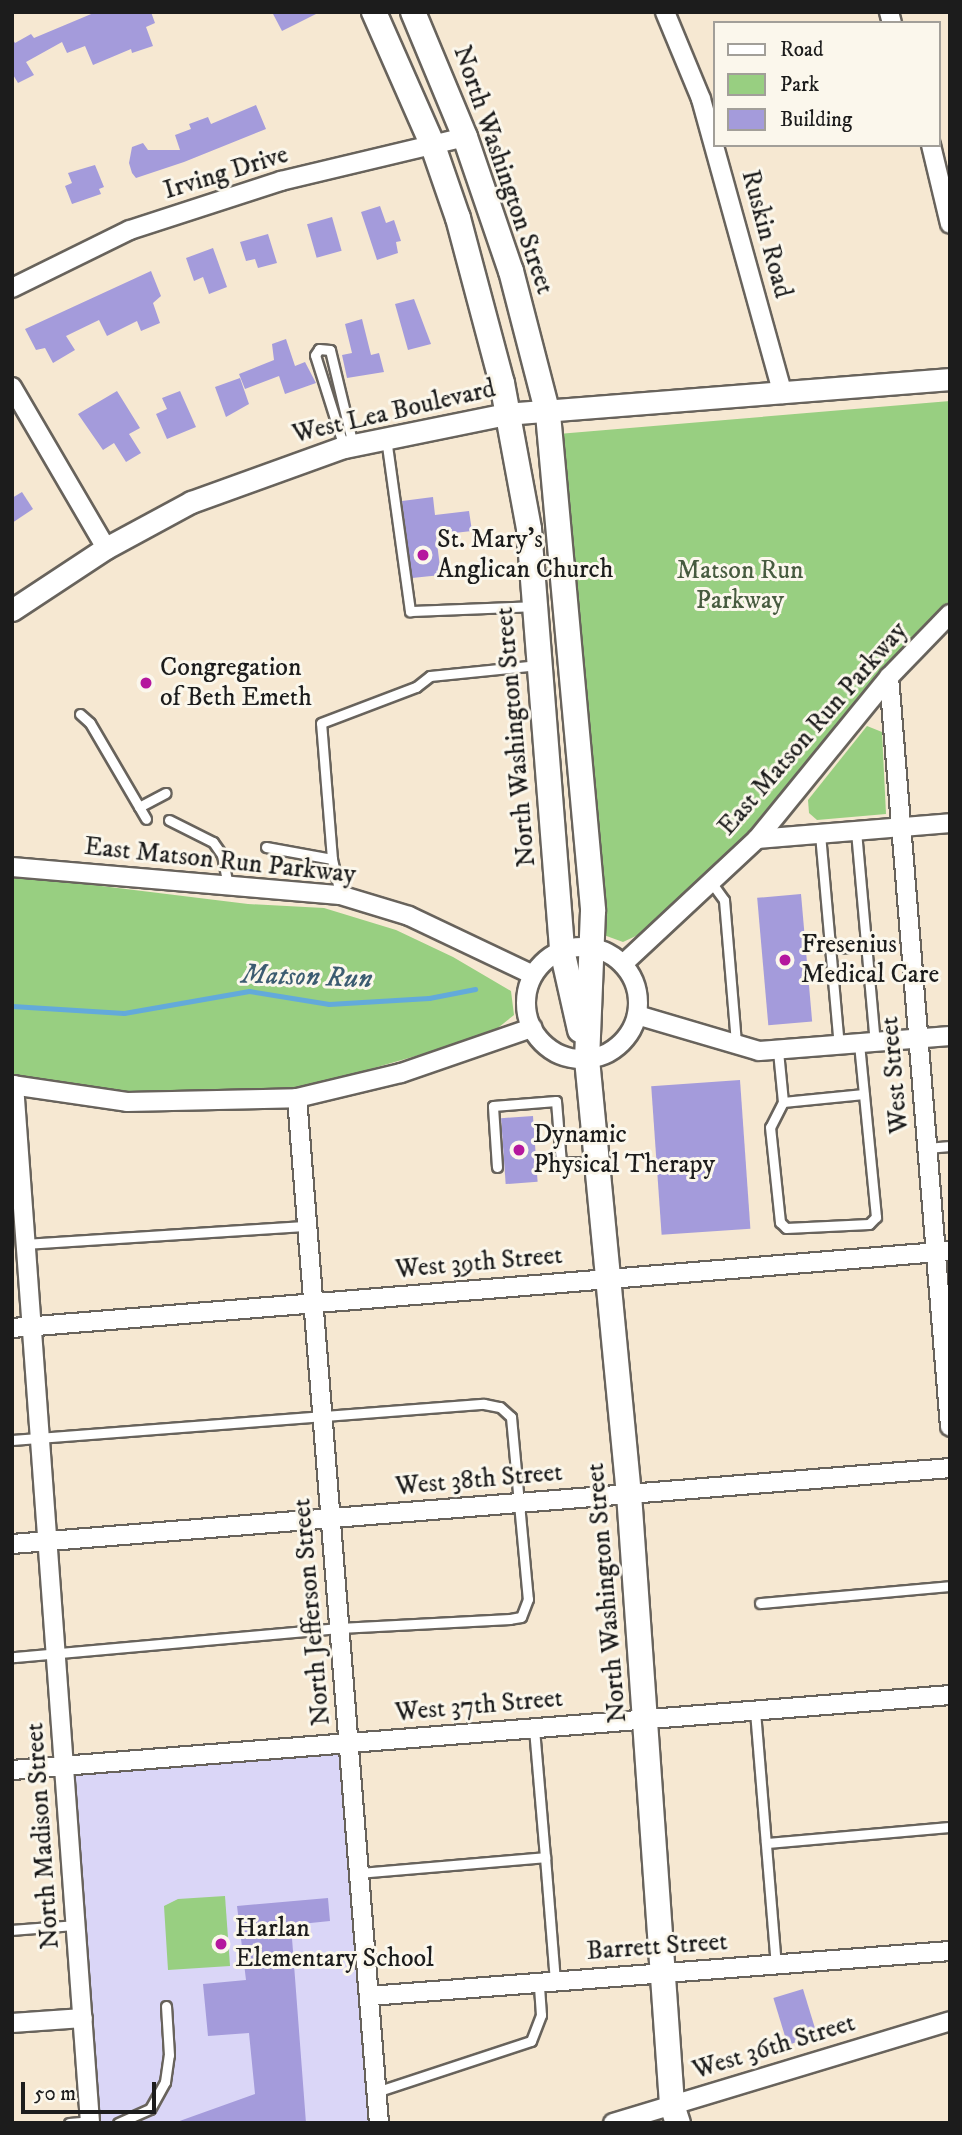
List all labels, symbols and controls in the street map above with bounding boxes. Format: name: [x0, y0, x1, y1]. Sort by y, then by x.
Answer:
legend: [713, 21, 941, 147]
text: Road: [780, 37, 824, 63]
street label: North Washington Street: [446, 42, 560, 298]
text: Park: [780, 72, 819, 98]
text: Building: [780, 107, 852, 133]
street label: Irving Drive: [160, 139, 292, 207]
street label: Ruskin Road: [734, 167, 798, 301]
street label: West Lea Boulevard: [290, 373, 498, 451]
place label: St. Mary’s Anglican Church: [437, 524, 613, 586]
marker: St. Mary’s Anglican Church: [415, 547, 431, 563]
park label: Matson Run Parkway: [676, 555, 804, 616]
street label: North Washington Street: [489, 606, 543, 868]
street label: East Matson Run Parkway: [712, 616, 914, 842]
place label: Congregation of Beth Emeth: [160, 652, 312, 714]
marker: Congregation of Beth Emeth: [138, 675, 154, 691]
street label: East Matson Run Parkway: [83, 831, 357, 891]
place label: Fresenius Medical Care: [801, 929, 939, 990]
marker: Fresenius Medical Care: [775, 950, 795, 970]
water label: Matson Run: [241, 958, 373, 996]
street label: West Street: [874, 1015, 916, 1135]
place label: Dynamic Physical Therapy: [533, 1119, 715, 1180]
marker: Dynamic Physical Therapy: [511, 1142, 527, 1158]
street label: West 39th Street: [394, 1240, 564, 1286]
street label: West 38th Street: [394, 1457, 564, 1503]
street label: North Washington Street: [580, 1462, 634, 1724]
street label: North Jefferson Street: [287, 1497, 337, 1727]
street label: West 37th Street: [394, 1683, 564, 1729]
street label: North Madison Street: [20, 1722, 66, 1950]
place label: Harlan Elementary School: [235, 1913, 434, 1974]
street label: Barrett Street: [585, 1927, 729, 1967]
marker: Harlan Elementary School: [213, 1936, 229, 1952]
street label: West 36th Street: [689, 2007, 859, 2087]
scale bar: [24, 2068, 159, 2112]
text: 50 m: [34, 2081, 76, 2107]

